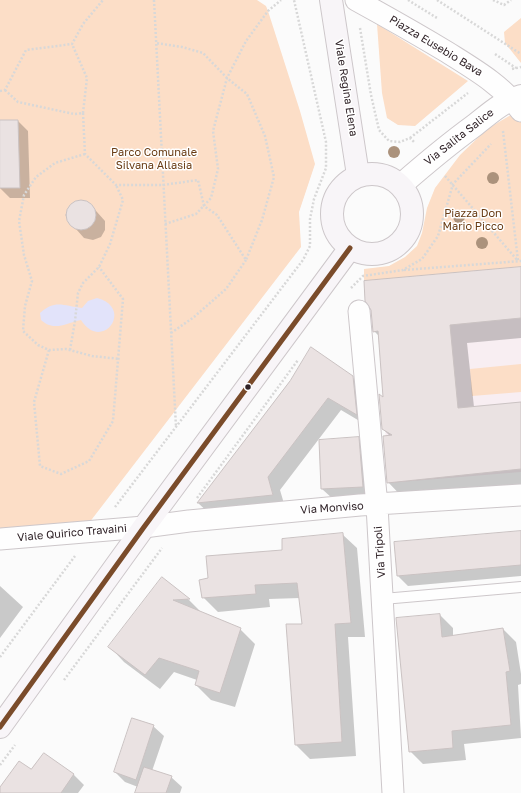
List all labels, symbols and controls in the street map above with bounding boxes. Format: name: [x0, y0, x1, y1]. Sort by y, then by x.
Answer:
street label: Piazza Eusebio Bava: [387, 13, 485, 79]
street label: Viale Regina Elena: [332, 39, 360, 137]
street label: Via Salita Salice: [422, 106, 496, 168]
park label: Parco Comunale Silvana Allasia: [111, 146, 197, 172]
park label: Piazza Don Mario Picco: [442, 207, 504, 233]
unlabelled marker: [243, 382, 253, 392]
street label: Via Monviso: [300, 499, 364, 517]
street label: Viale Quirico Travaini: [17, 522, 127, 544]
street label: Via Tripoli: [372, 526, 388, 578]

